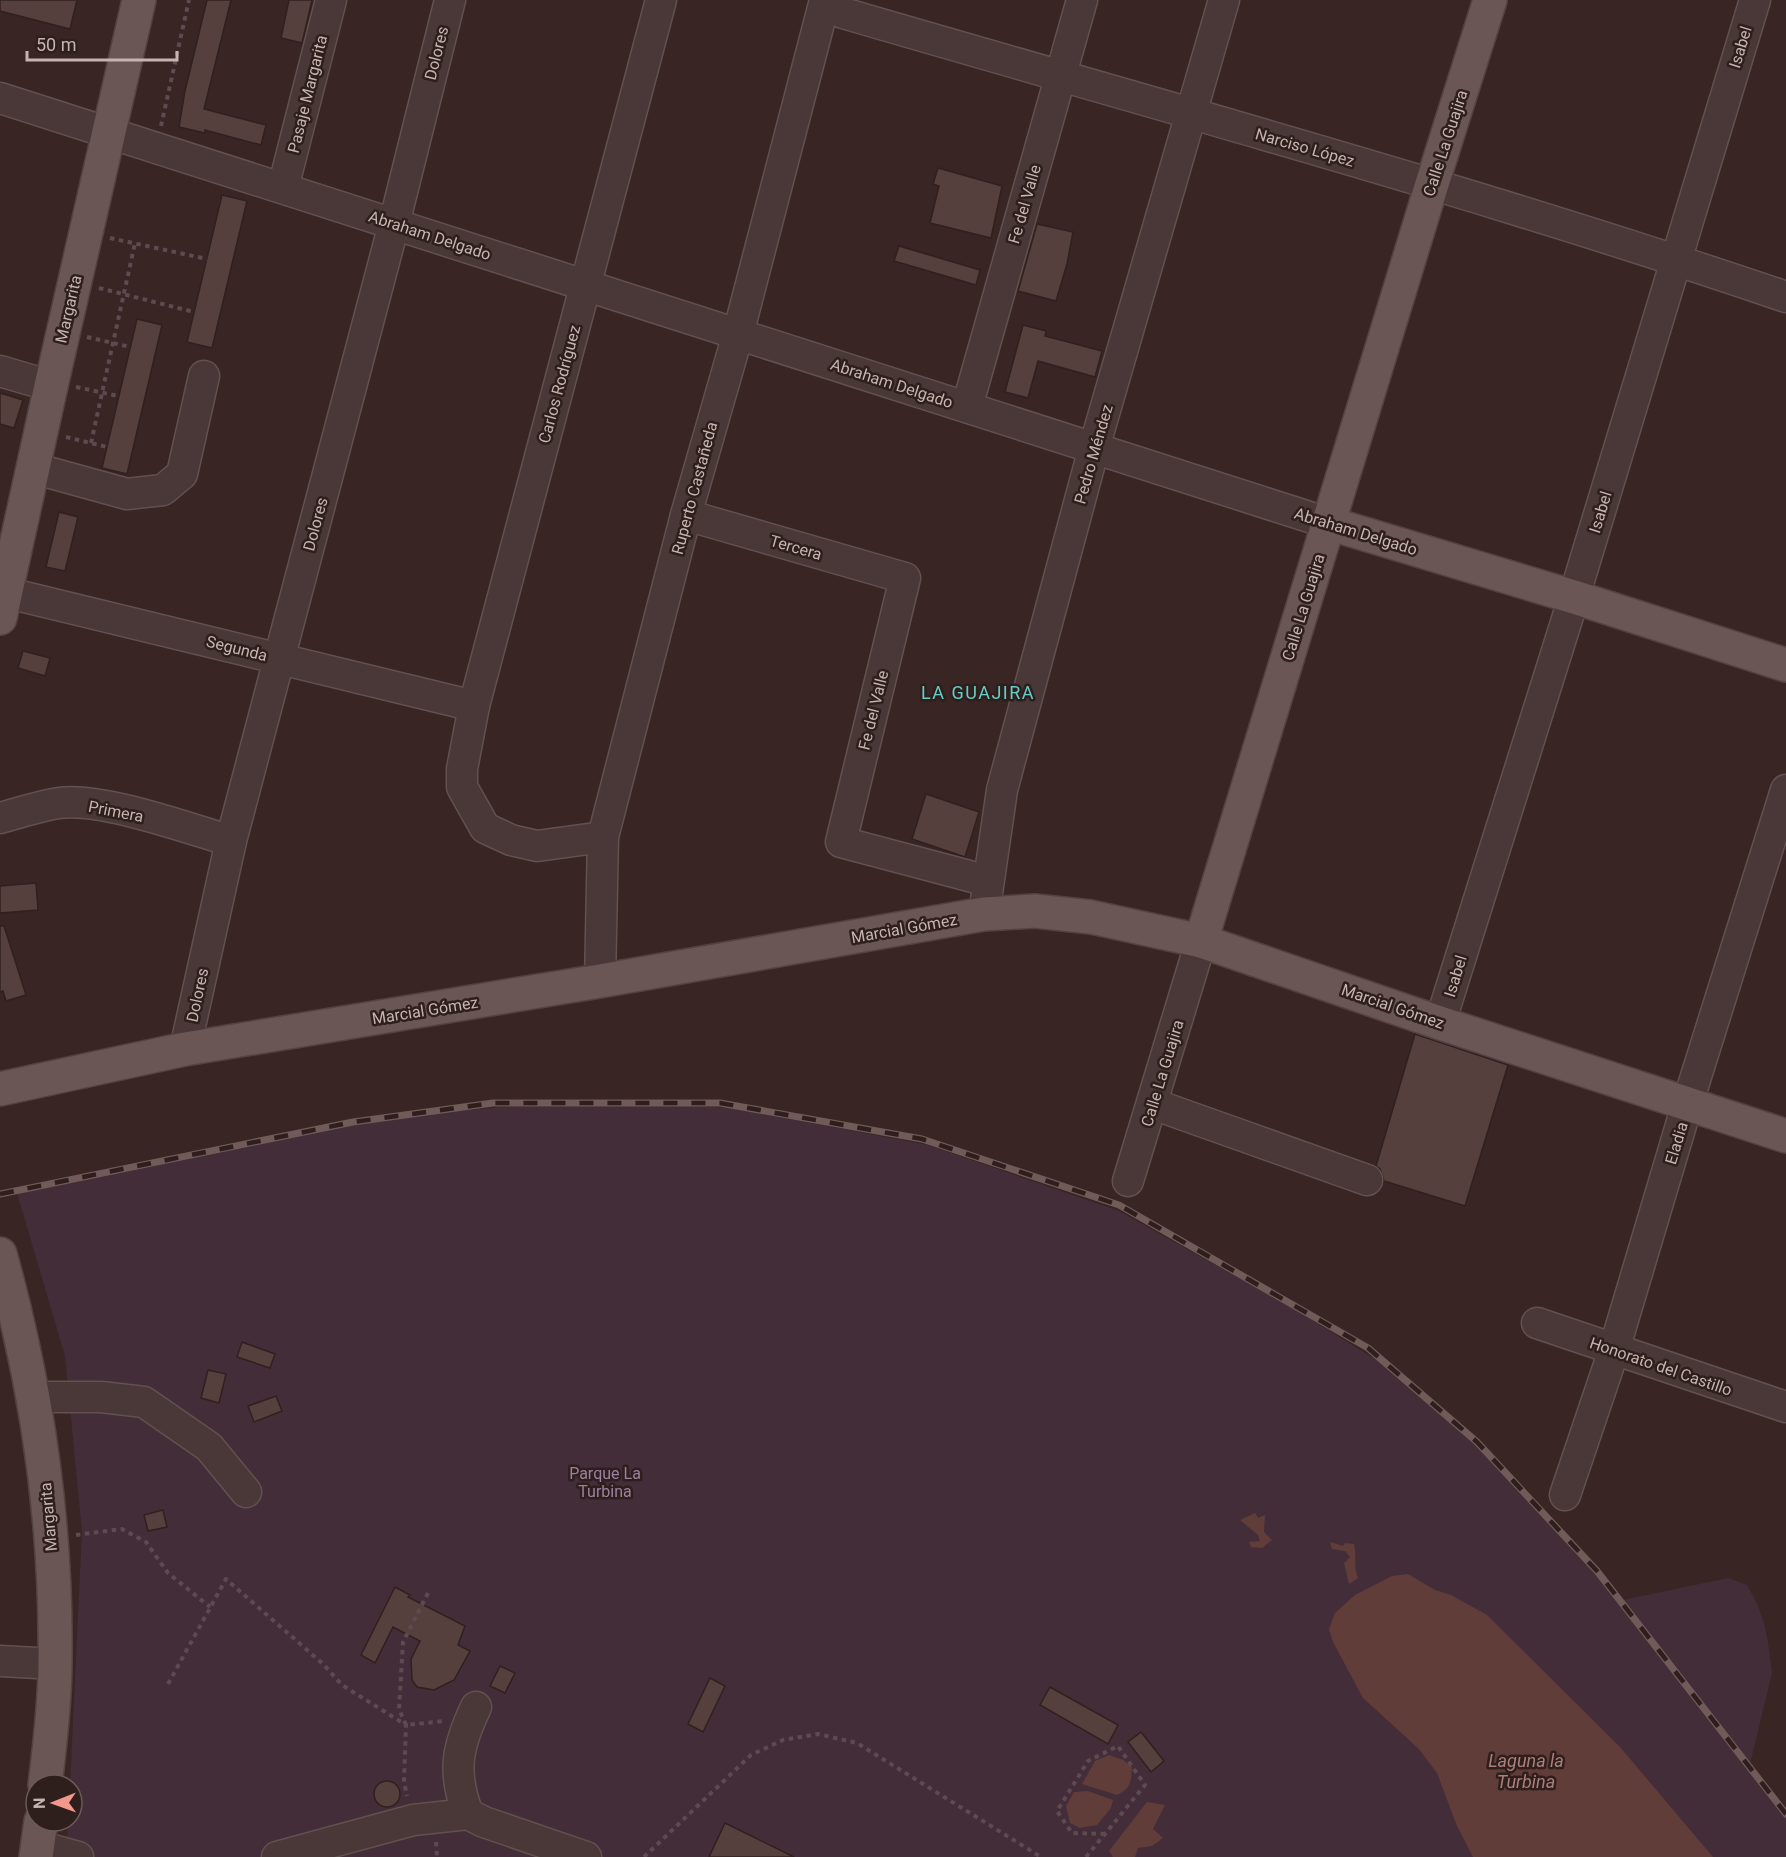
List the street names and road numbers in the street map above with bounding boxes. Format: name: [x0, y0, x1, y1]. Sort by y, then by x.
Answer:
street label: Dolores: [421, 24, 452, 82]
street label: Isabel: [1725, 24, 1756, 70]
street label: Pasaje Margarita: [284, 33, 331, 155]
street label: Calle La Guajira: [1419, 88, 1472, 199]
street label: Narciso López: [1253, 124, 1357, 171]
street label: Fe del Valle: [1004, 162, 1045, 246]
street label: Abraham Delgado: [366, 207, 493, 264]
street label: Margarita: [51, 273, 85, 345]
street label: Carlos Rodríguez: [535, 323, 584, 445]
street label: Abraham Delgado: [828, 355, 955, 412]
street label: Pedro Méndez: [1070, 402, 1117, 506]
street label: Ruperto Castañeda: [668, 420, 721, 557]
street label: Isabel: [1585, 489, 1616, 535]
street label: Dolores: [299, 495, 332, 553]
street label: Abraham Delgado: [1292, 504, 1420, 559]
street label: Tercera: [768, 531, 824, 564]
street label: Calle La Guajira: [1278, 551, 1329, 663]
street label: Segunda: [204, 632, 269, 665]
street label: Fe del Valle: [854, 668, 893, 752]
street label: Primera: [87, 797, 145, 826]
street label: Marcial Gómez: [850, 910, 959, 947]
street label: Isabel: [1440, 953, 1471, 999]
street label: Dolores: [183, 966, 212, 1024]
street label: Marcial Gómez: [1339, 980, 1447, 1033]
street label: Marcial Gómez: [371, 993, 480, 1028]
street label: Calle La Guajira: [1137, 1017, 1188, 1129]
street label: Eladia: [1661, 1120, 1692, 1167]
street label: Honorato del Castillo: [1587, 1333, 1734, 1400]
street label: Margarita: [36, 1482, 61, 1552]

